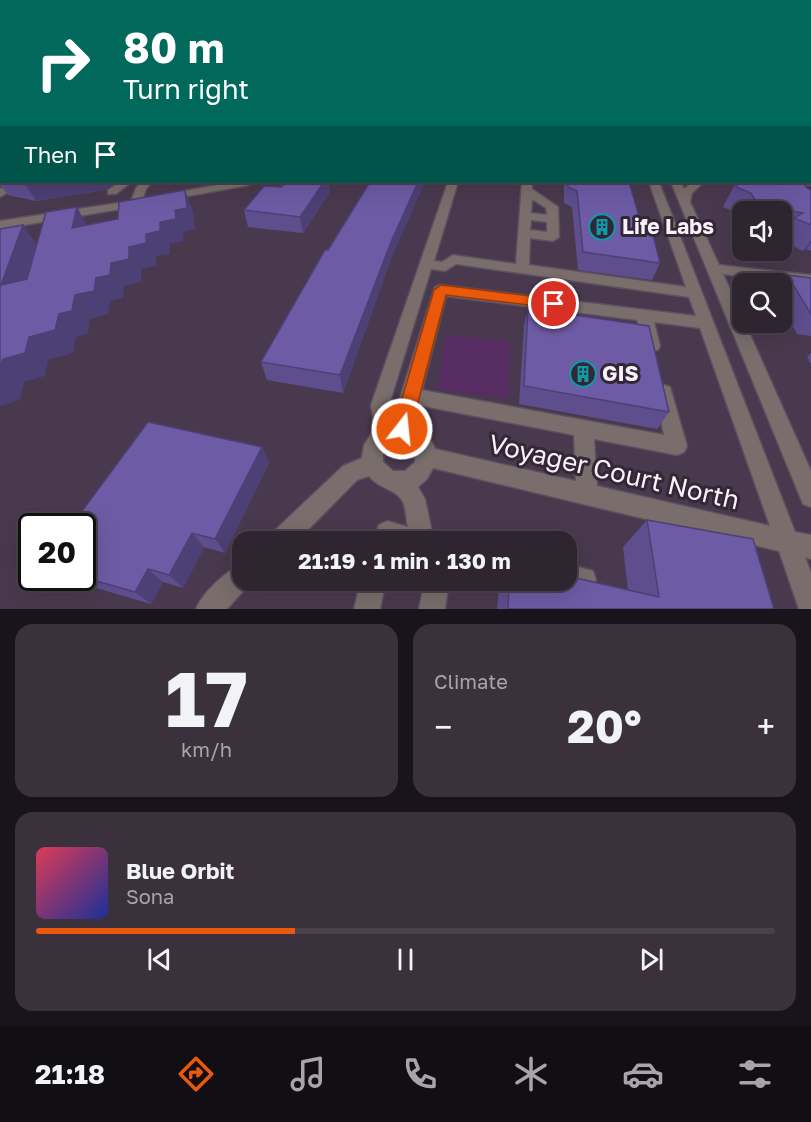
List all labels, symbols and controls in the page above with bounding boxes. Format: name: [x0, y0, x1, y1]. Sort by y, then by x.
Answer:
text: 80 m: [123, 22, 224, 72]
icon: right: [24, 24, 102, 102]
text: Turn right: [123, 73, 249, 105]
icon: arrive: [89, 138, 122, 171]
text: Then: [24, 141, 77, 168]
map controls: [732, 201, 792, 333]
button: sound: [732, 201, 792, 261]
building icon: Life Labs: [587, 212, 617, 242]
place label: Life Labs: [622, 213, 714, 239]
button: search: [732, 273, 792, 333]
pin: [528, 278, 579, 329]
icon: arrive: [537, 287, 570, 320]
building icon: GIS: [568, 359, 598, 389]
place label: GIS: [602, 360, 639, 386]
position arrow: [370, 397, 434, 461]
street label: Voyager Court North: [486, 428, 742, 515]
speed limit sign: 20: [18, 513, 96, 591]
text: 21:19 · 1 min · 130 m: [298, 547, 511, 574]
text: 17: [165, 651, 248, 744]
text: Climate: [434, 669, 508, 693]
text: 20°: [567, 699, 642, 753]
text: −: [434, 707, 452, 746]
text: +: [757, 707, 775, 746]
text: km/h: [181, 737, 232, 761]
text: Blue Orbit: [126, 857, 234, 884]
text: Sona: [126, 884, 174, 908]
icon: previous: [143, 943, 176, 976]
icon: pause: [389, 943, 422, 976]
icon: next: [635, 943, 668, 976]
icon: directions: [175, 1053, 217, 1095]
icon: music: [287, 1053, 329, 1095]
icon: phone: [399, 1053, 441, 1095]
icon: climate: [510, 1053, 552, 1095]
icon: car: [622, 1053, 664, 1095]
icon: filters: [734, 1053, 776, 1095]
text: 21:18: [35, 1058, 105, 1090]

